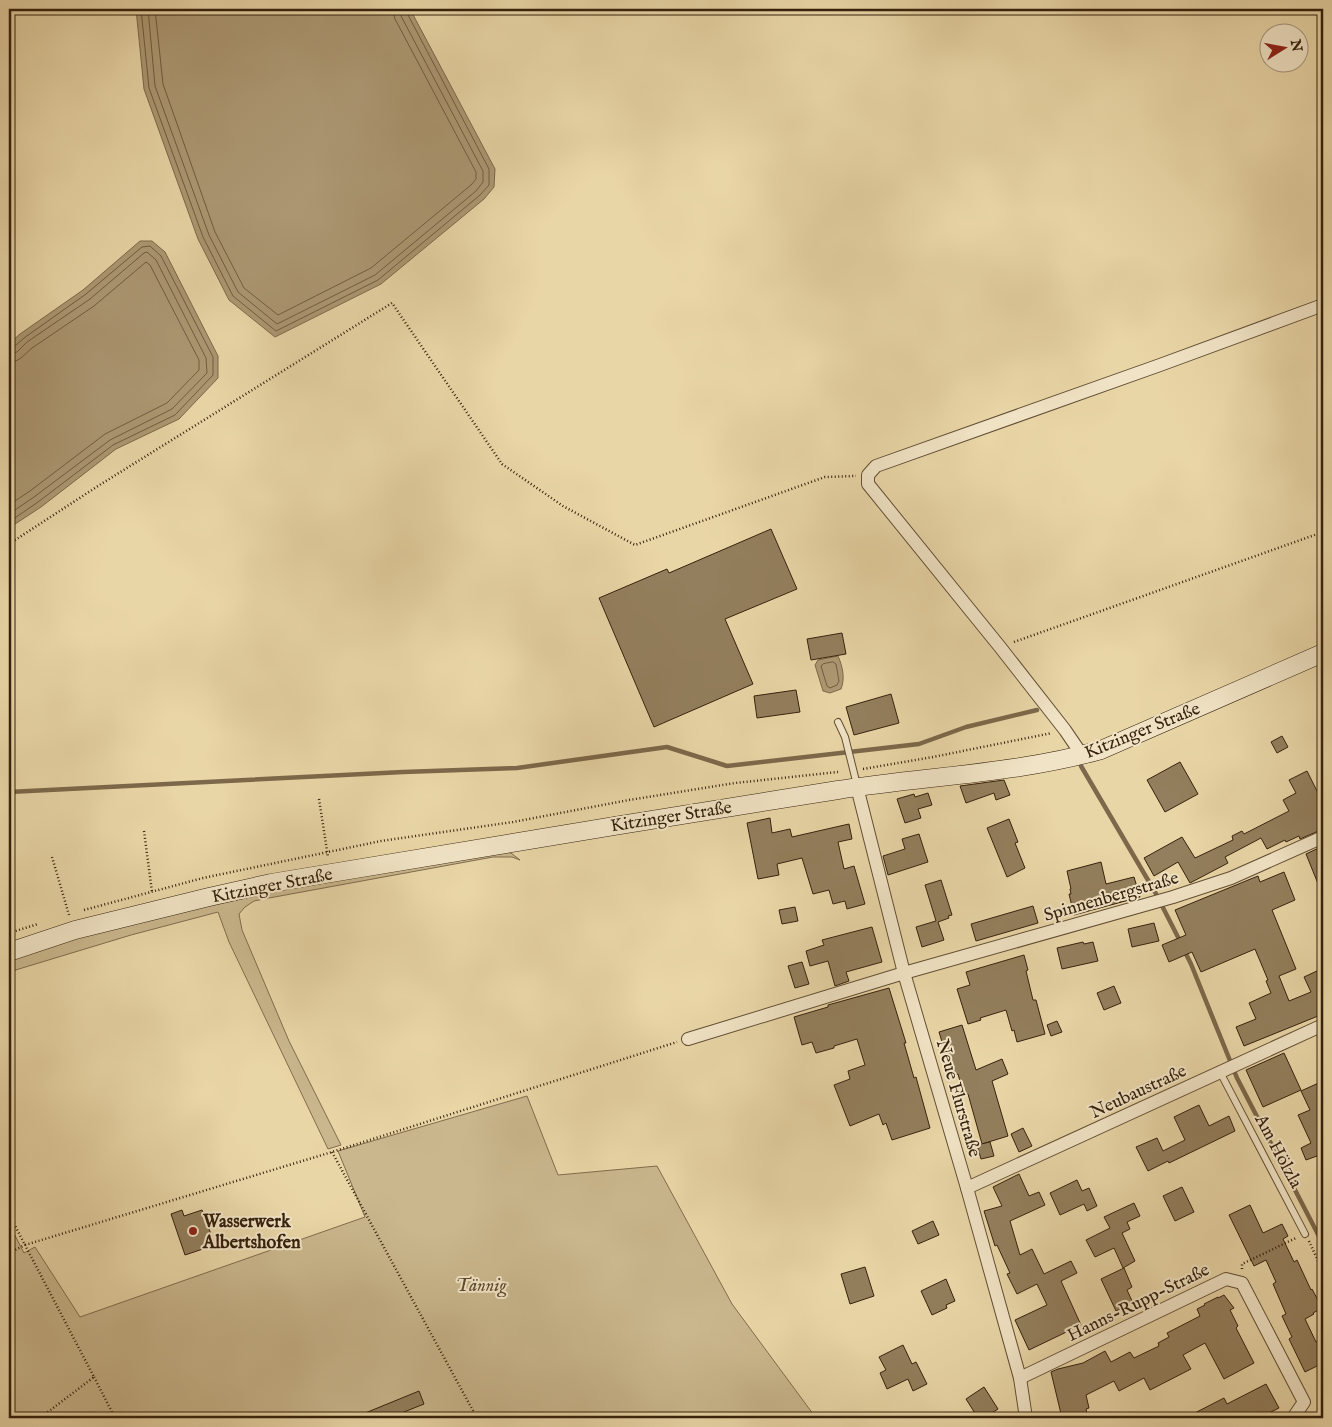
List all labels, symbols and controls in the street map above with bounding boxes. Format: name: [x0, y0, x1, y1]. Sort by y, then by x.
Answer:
north arrow: [1260, 22, 1310, 72]
text: N: [1286, 37, 1306, 53]
street label: Kitzinger Straße: [1081, 698, 1204, 765]
street label: Kitzinger Straße: [609, 797, 734, 838]
street label: Kitzinger Straße: [210, 863, 335, 909]
street label: Spinnenbergstraße: [1041, 867, 1182, 928]
street label: Neue Flurstraße: [930, 1037, 985, 1160]
street label: Neubaustraße: [1087, 1060, 1191, 1125]
street label: Am Hölzla: [1248, 1110, 1307, 1193]
place label: Wasserwerk Albertshofen: [202, 1211, 301, 1255]
marker: Wasserwerk Albertshofen: [187, 1225, 199, 1237]
street label: Hanns-Rupp-Straße: [1064, 1259, 1213, 1348]
park label: Tännig: [456, 1275, 507, 1298]

